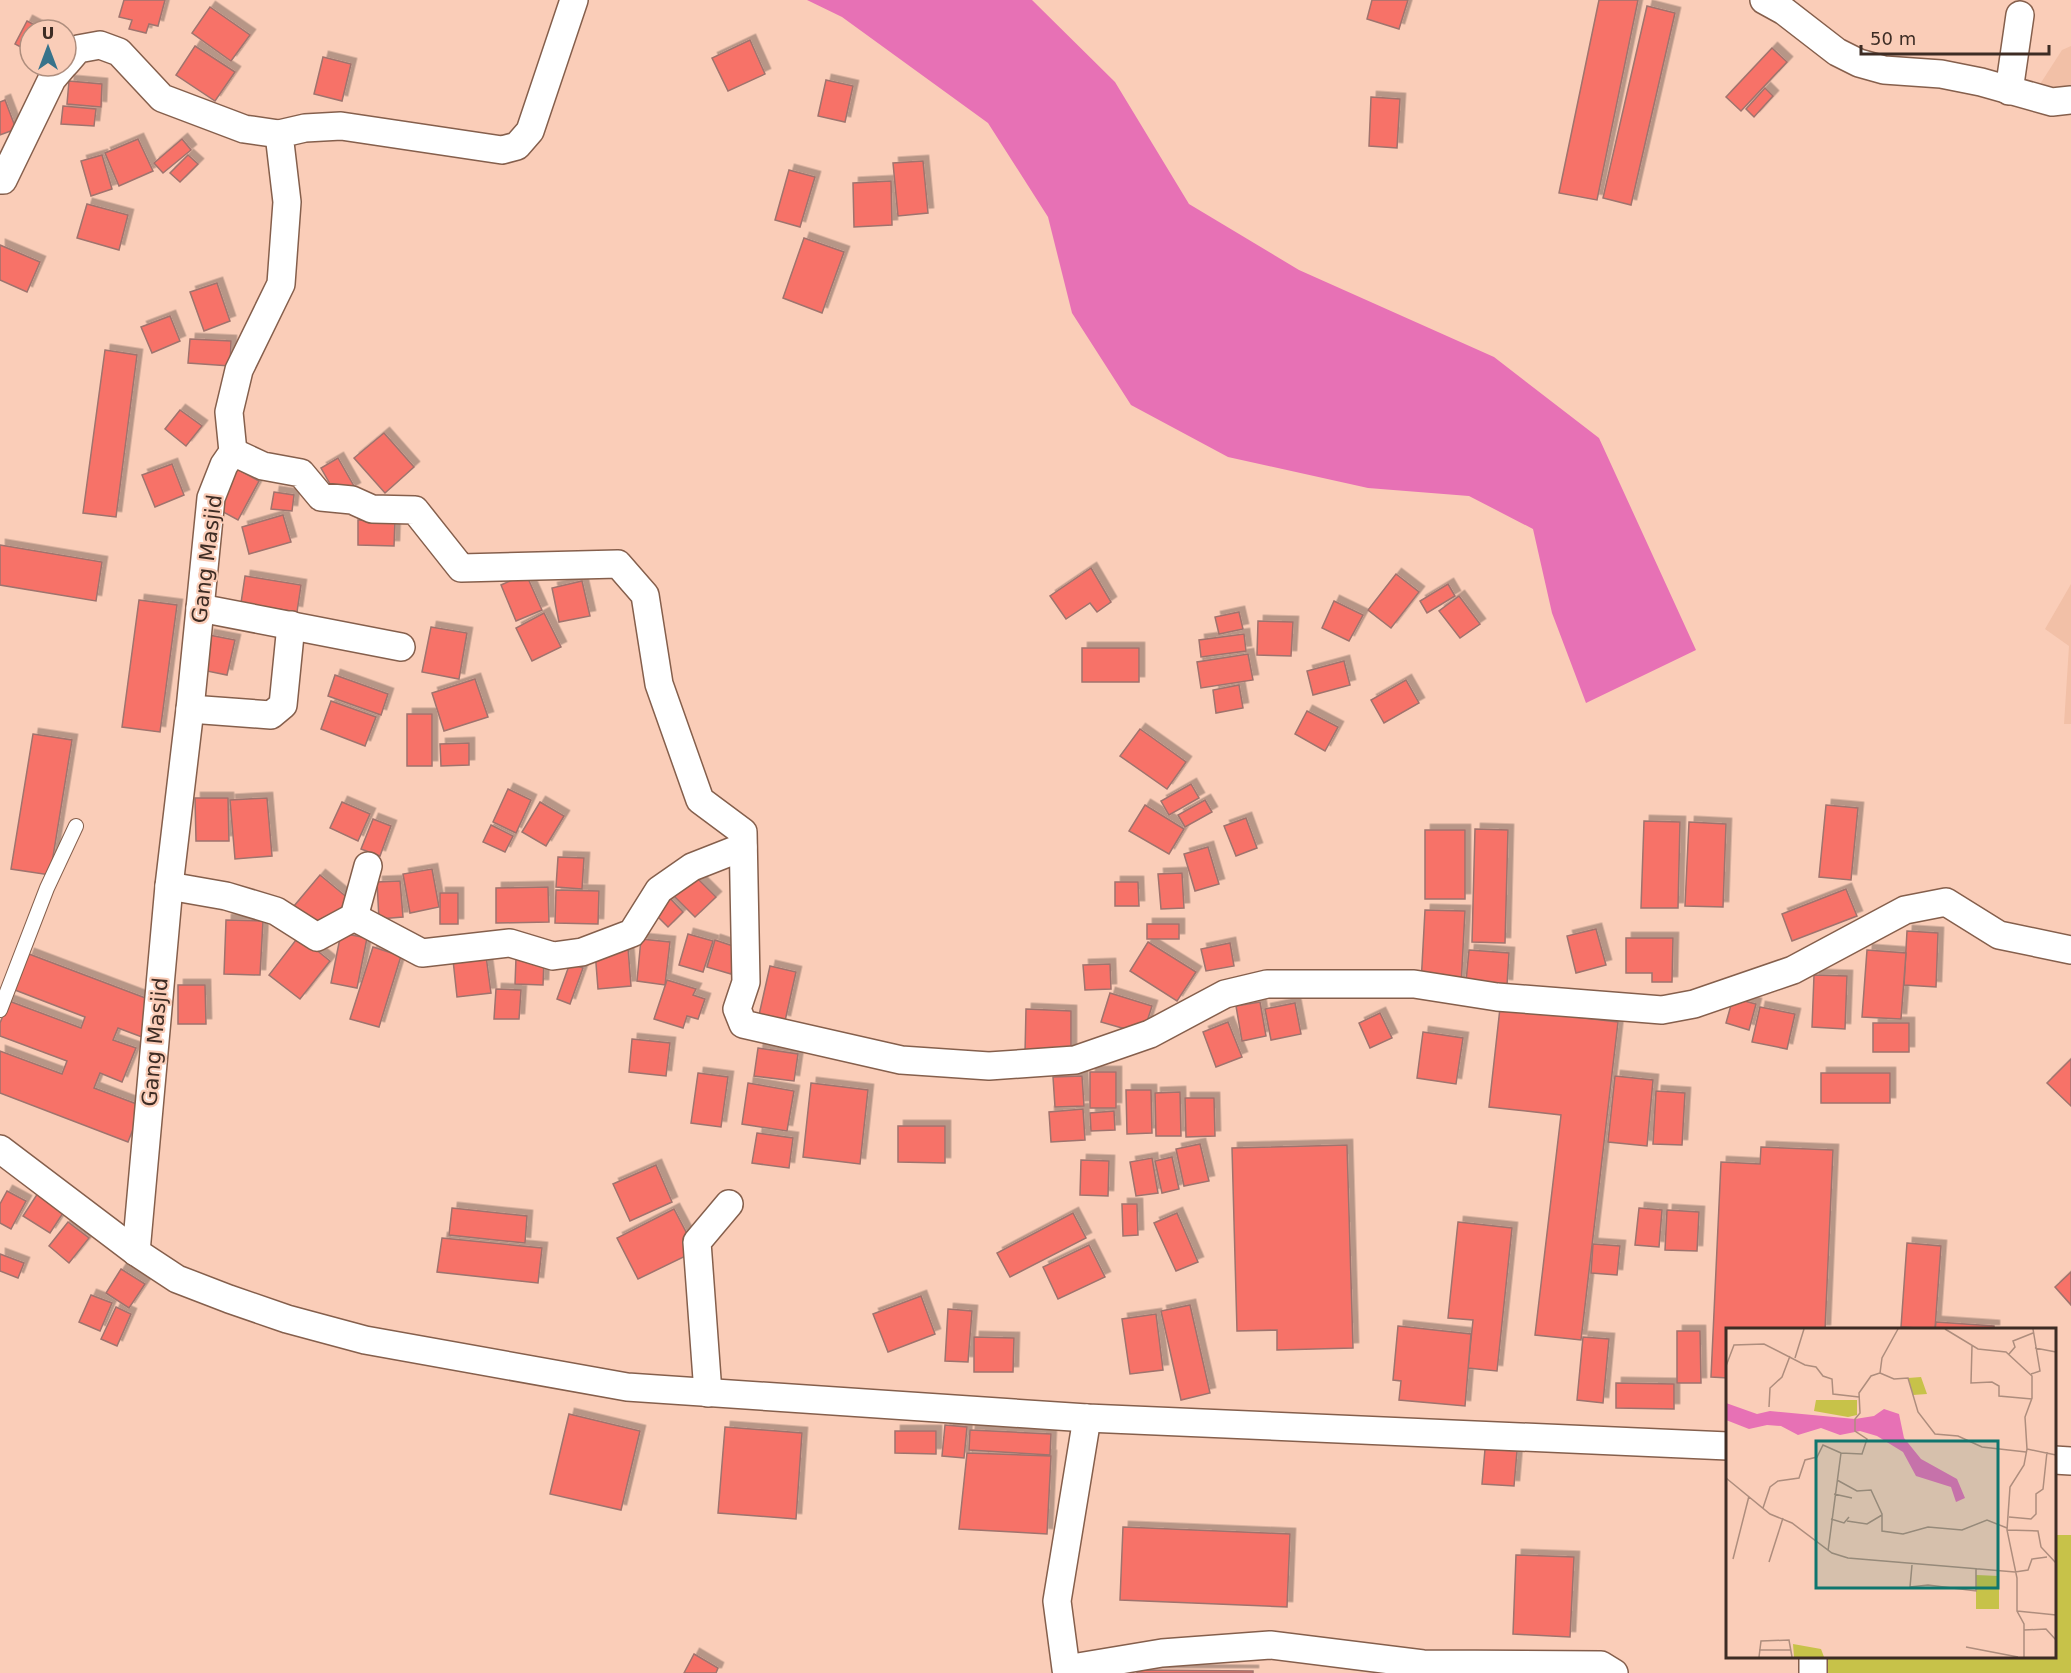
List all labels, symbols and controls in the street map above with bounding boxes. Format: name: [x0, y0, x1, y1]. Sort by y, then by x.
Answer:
north arrow: [18, 18, 78, 78]
scale bar: [1861, 18, 2048, 56]
text: U: [42, 24, 55, 43]
text: 50 m: [1870, 28, 1916, 49]
street label: Gang Masjid: [187, 493, 227, 625]
street label: Gang Masjid: [137, 977, 173, 1107]
inset map: [1726, 1328, 2056, 1658]

